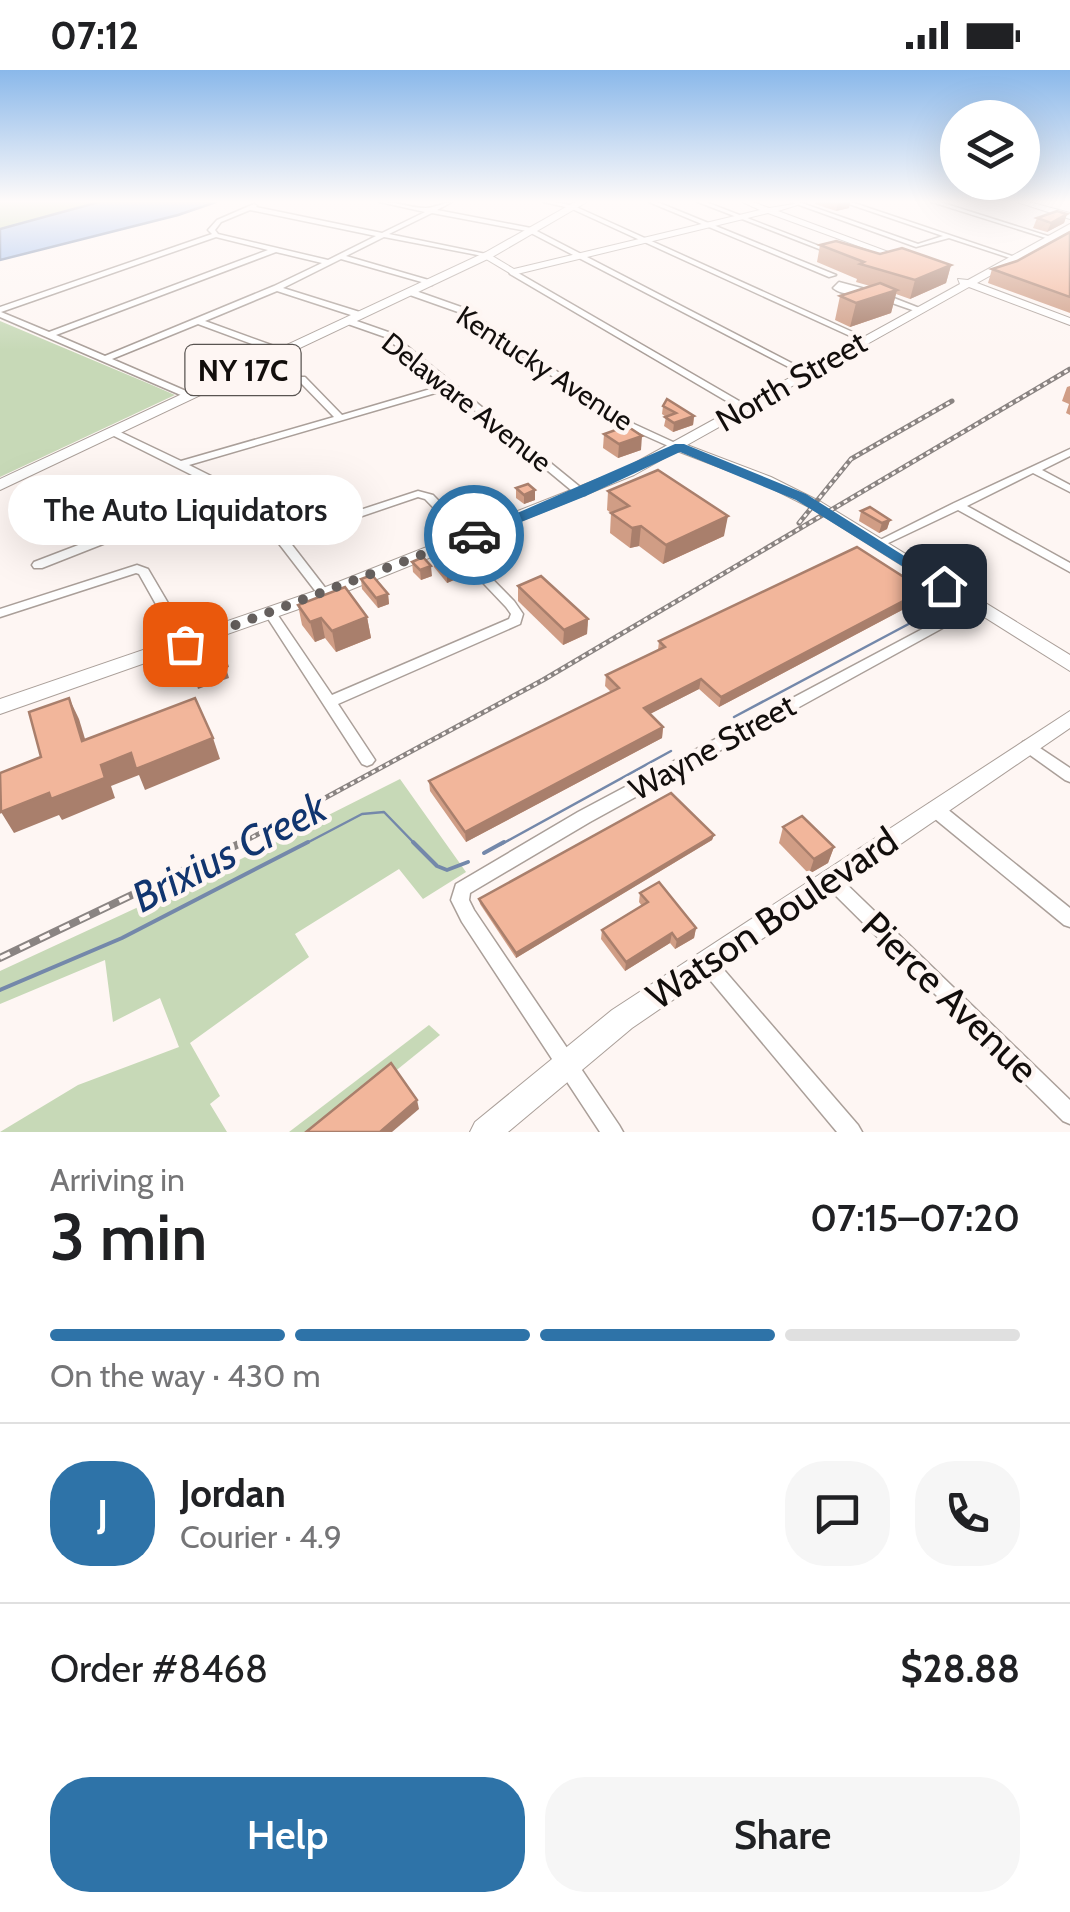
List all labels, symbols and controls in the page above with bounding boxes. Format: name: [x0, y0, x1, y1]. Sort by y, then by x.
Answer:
text: 07:12: [50, 12, 139, 59]
map controls: [940, 100, 1040, 200]
button: layers: [940, 100, 1040, 200]
street label: Kentucky Avenue: [451, 298, 639, 438]
street label: North Street: [709, 322, 873, 440]
street label: Delaware Avenue: [375, 325, 559, 479]
road number: NY 17C: [186, 345, 300, 395]
callout: The Auto Liquidators: [8, 474, 362, 544]
courier: [424, 485, 524, 585]
text: The Auto Liquidators: [44, 490, 327, 529]
icon: car: [447, 508, 502, 563]
pin: [902, 544, 987, 629]
icon: home: [917, 559, 972, 614]
pin: [143, 602, 228, 687]
icon: bag: [158, 617, 213, 672]
street label: Wayne Street: [622, 685, 802, 809]
water label: Brixius Creek: [123, 780, 336, 923]
street label: Watson Boulevard: [638, 817, 906, 1019]
street label: Pierce Avenue: [852, 902, 1048, 1092]
text: Arriving in: [50, 1160, 185, 1199]
text: 07:15–07:20: [810, 1194, 1020, 1241]
text: 3 min: [50, 1197, 207, 1276]
text: On the way · 430 m: [50, 1356, 321, 1395]
button: chat: [785, 1461, 890, 1566]
button: phone: [915, 1461, 1020, 1566]
text: Jordan: [180, 1470, 286, 1517]
text: J: [97, 1490, 108, 1537]
text: Courier · 4.9: [180, 1517, 342, 1556]
text: Order #8468: [50, 1645, 268, 1692]
text: $28.88: [901, 1645, 1020, 1692]
button: Help: [50, 1777, 525, 1892]
button: Share: [545, 1777, 1020, 1892]

